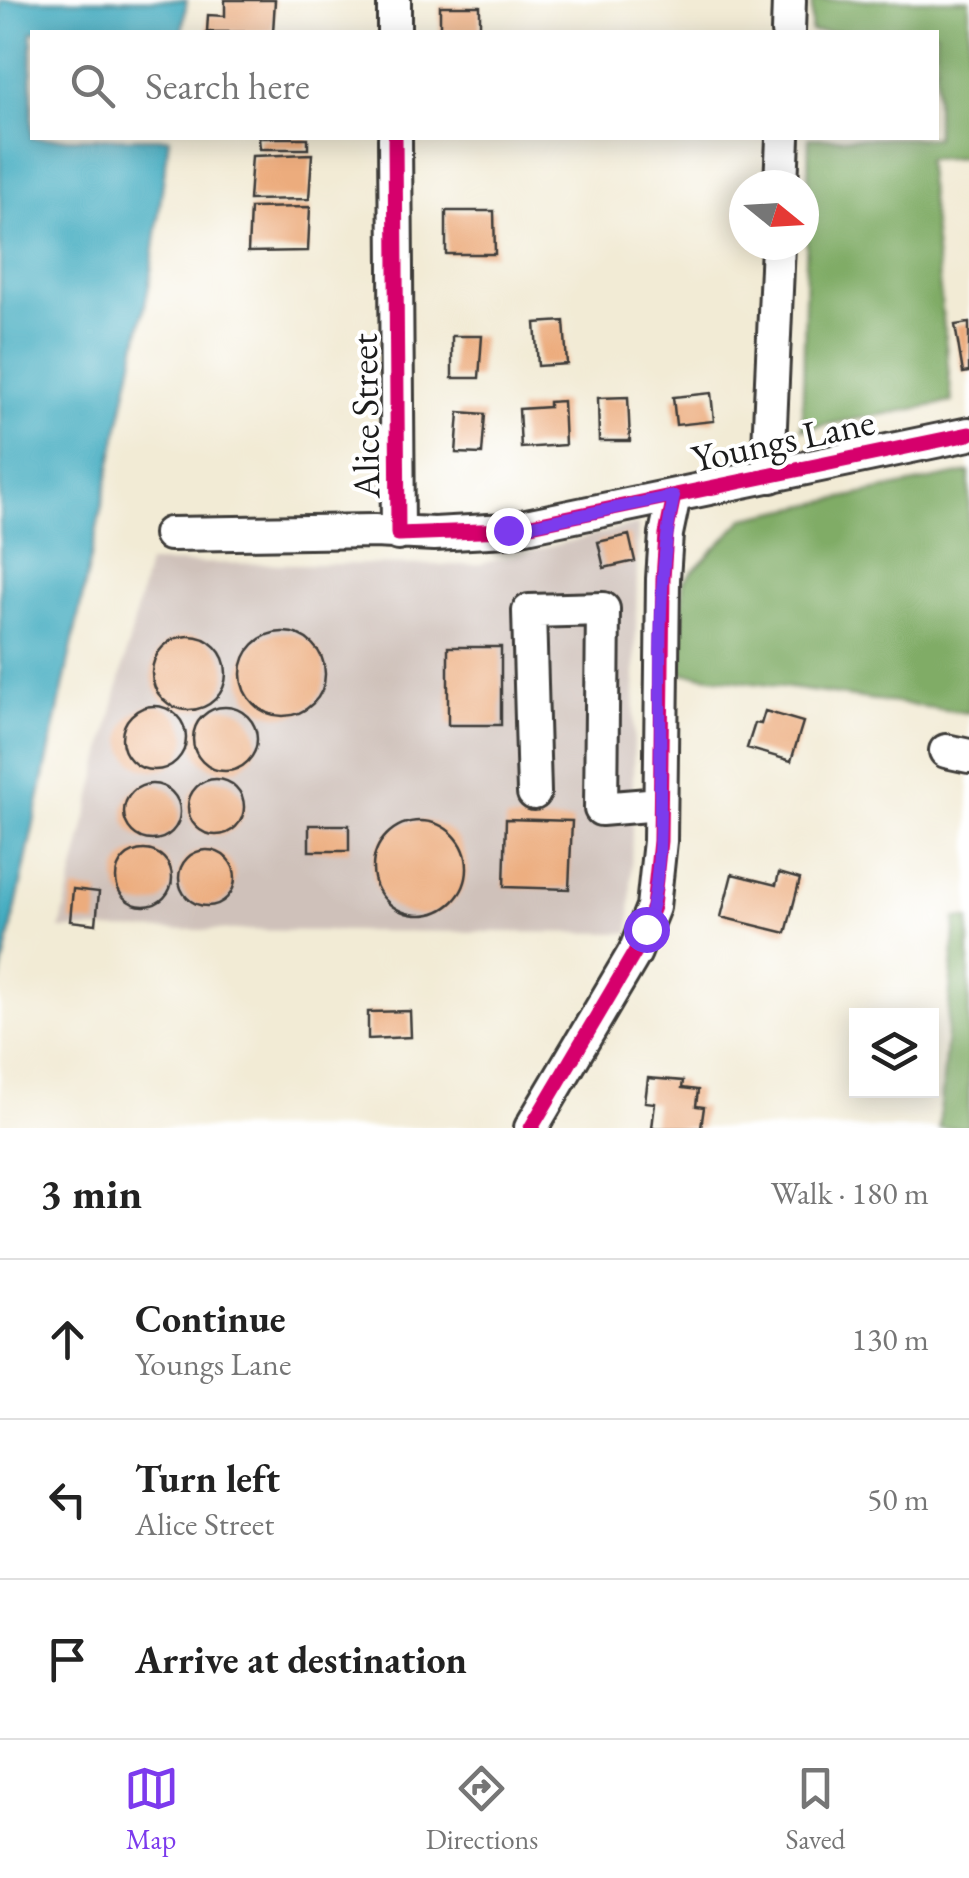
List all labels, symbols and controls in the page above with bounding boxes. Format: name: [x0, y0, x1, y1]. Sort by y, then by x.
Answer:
search box: [30, 30, 939, 140]
icon: search: [65, 58, 120, 113]
text: Search here: [145, 61, 310, 110]
north arrow: [729, 170, 819, 260]
street label: Alice Street: [339, 333, 390, 500]
street label: Youngs Lane: [687, 396, 879, 483]
route end: [486, 508, 532, 554]
route start: [624, 907, 670, 953]
map controls: [849, 1008, 939, 1098]
button: layers: [849, 1008, 939, 1098]
text: 3 min: [40, 1166, 142, 1221]
text: Walk · 180 m: [771, 1172, 929, 1214]
text: Continue: [135, 1294, 286, 1343]
icon: ahead: [40, 1312, 95, 1367]
text: 130 m: [852, 1318, 929, 1360]
text: Youngs Lane: [135, 1343, 291, 1385]
text: Turn left: [135, 1454, 280, 1503]
icon: left: [40, 1472, 95, 1527]
text: 50 m: [867, 1478, 929, 1520]
text: Alice Street: [135, 1503, 274, 1545]
icon: arrive: [40, 1632, 95, 1687]
text: Arrive at destination: [135, 1635, 467, 1684]
tab: Map: [124, 1761, 179, 1857]
tab: Directions: [426, 1761, 538, 1857]
tab: Saved: [785, 1761, 845, 1857]

